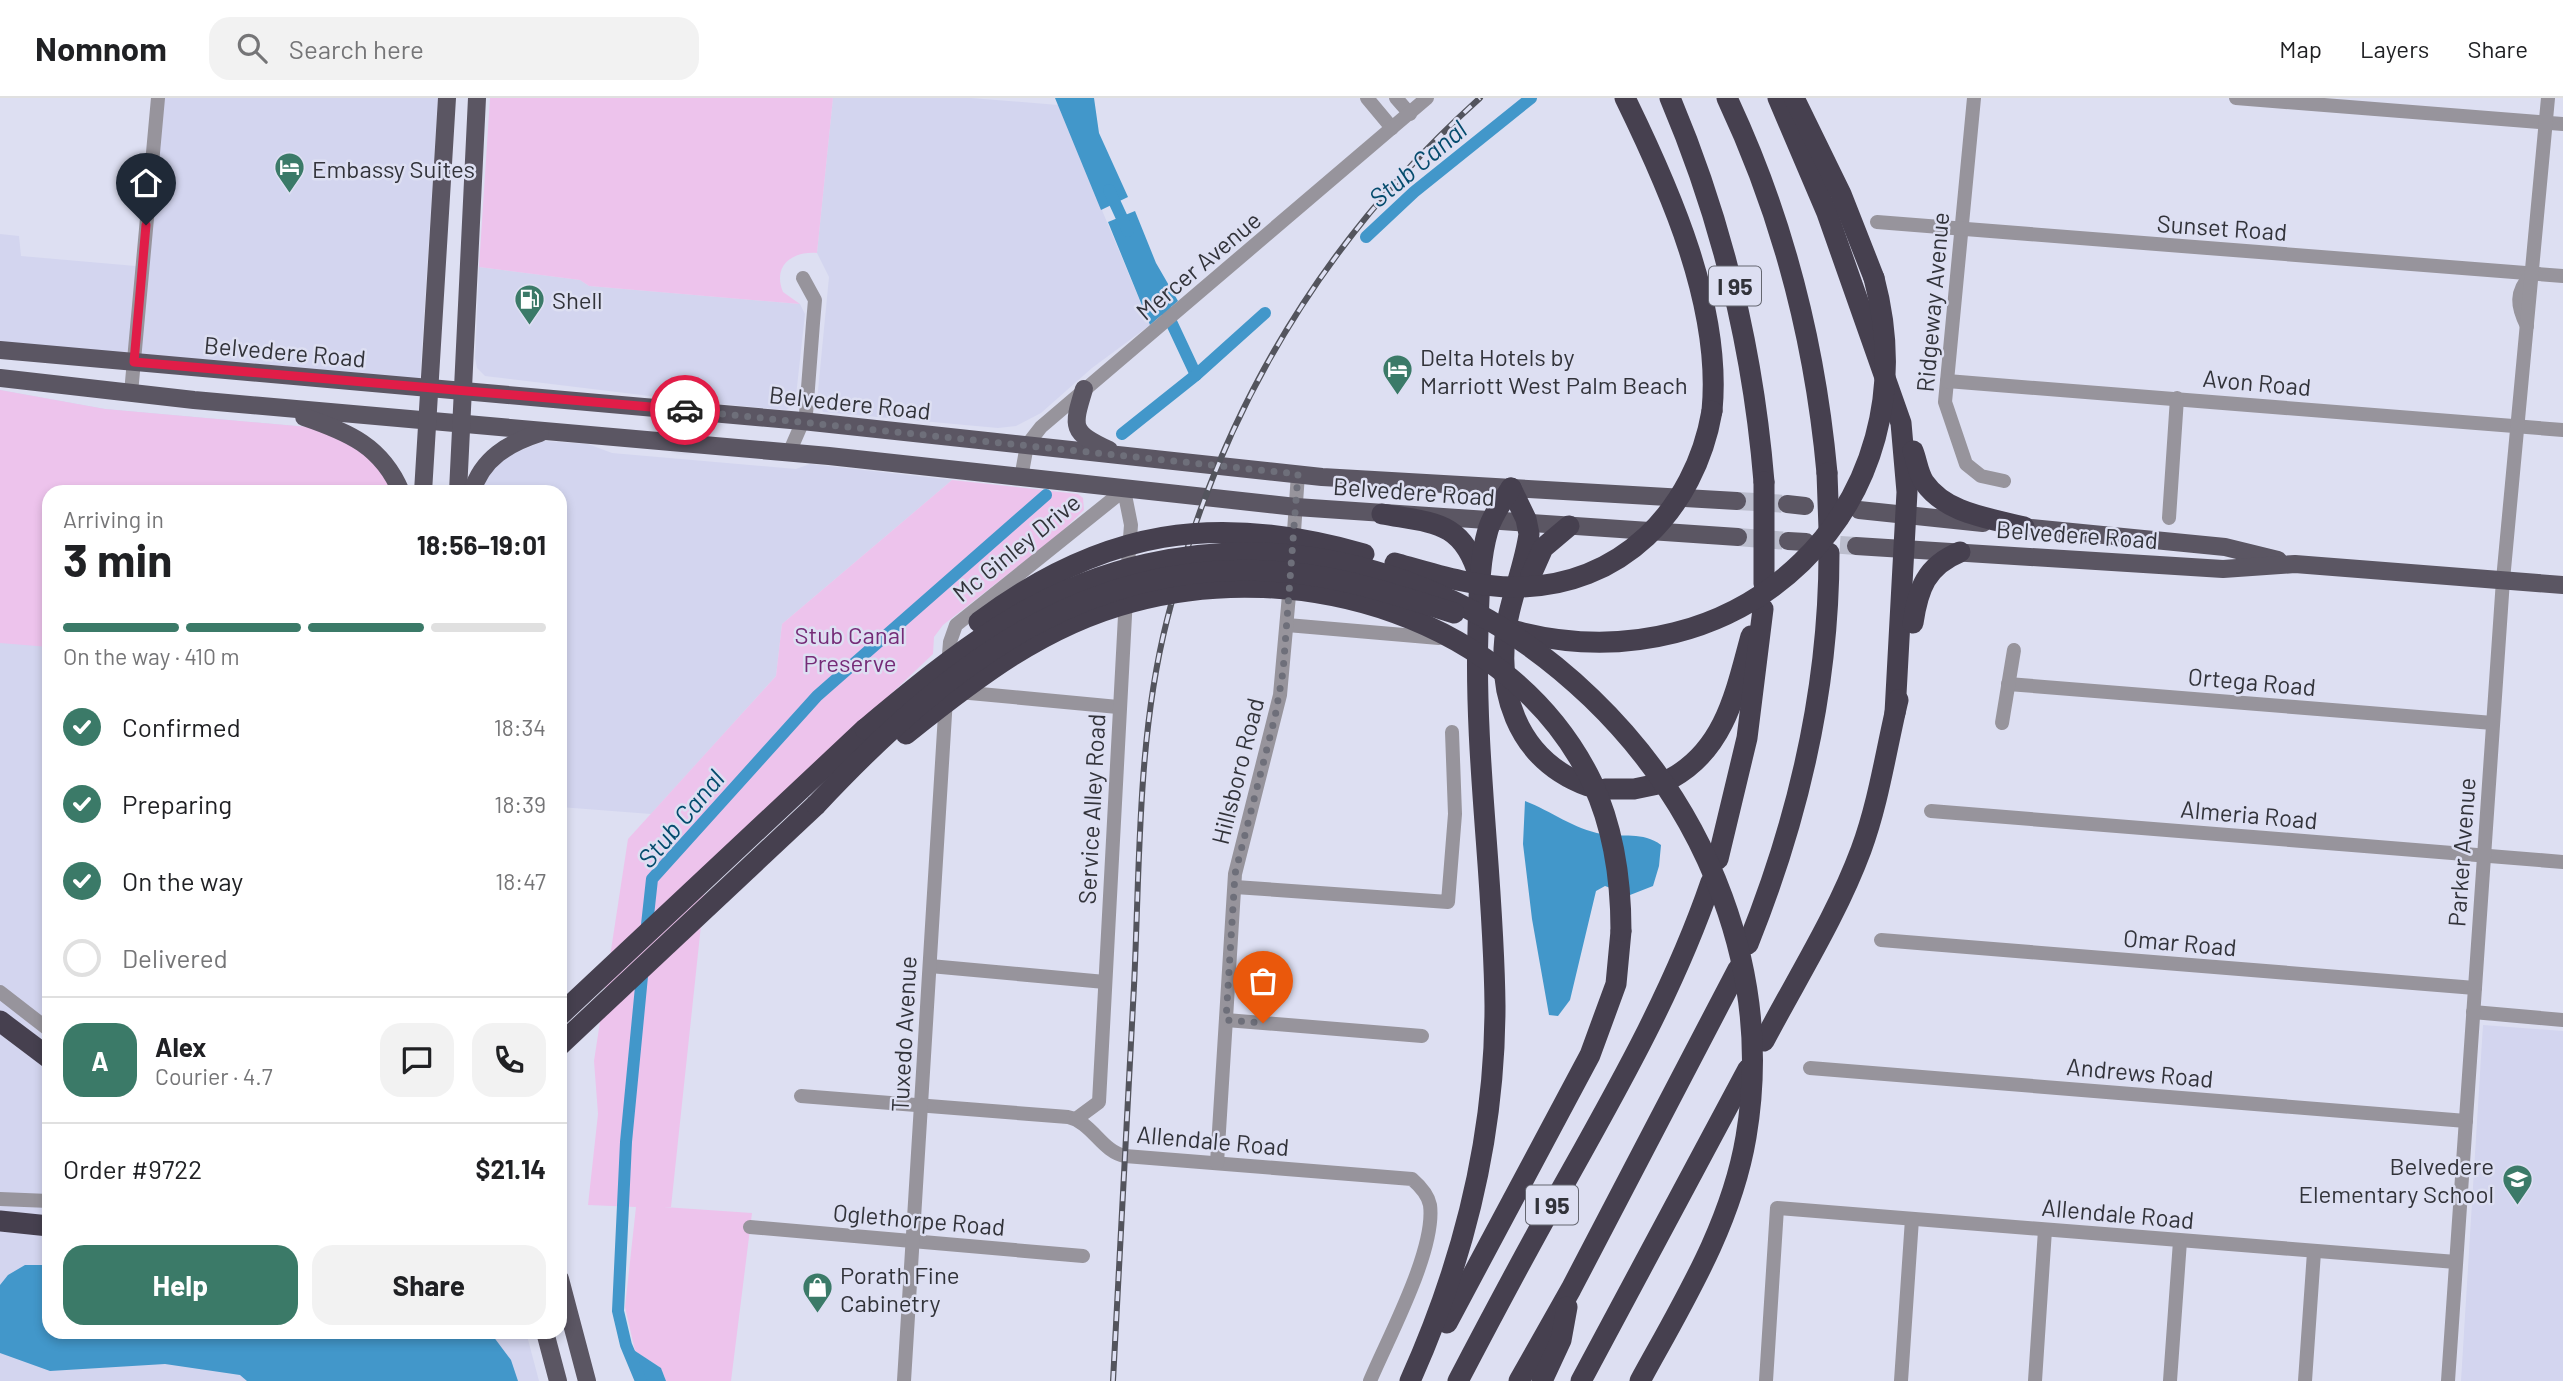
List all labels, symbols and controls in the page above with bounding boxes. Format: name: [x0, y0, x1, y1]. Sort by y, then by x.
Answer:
search box: [209, 17, 699, 80]
text: Nomnom: [35, 28, 167, 68]
icon: search: [233, 29, 271, 67]
text: Search here: [289, 33, 424, 64]
text: Map: [2279, 34, 2322, 63]
text: Layers: [2360, 34, 2429, 63]
text: Share: [2467, 34, 2528, 63]
water label: Stub Canal: [1362, 113, 1472, 213]
hotel icon: Embassy Suites: [272, 151, 306, 195]
pin: [116, 153, 176, 225]
place label: Embassy Suites: [312, 154, 475, 183]
icon: home: [127, 164, 165, 202]
street label: Mercer Avenue: [1130, 205, 1266, 325]
street label: Sunset Road: [2156, 208, 2288, 246]
street label: Ridgeway Avenue: [1910, 211, 1954, 393]
road number: I 95: [1709, 266, 1761, 306]
fuel station icon: Shell: [512, 282, 546, 326]
place label: Shell: [552, 285, 603, 314]
street label: Belvedere Road: [203, 329, 367, 373]
place label: Delta Hotels by Marriott West Palm Beach: [1420, 342, 1688, 399]
hotel icon: Delta Hotels by Marriott West Palm Beach: [1380, 353, 1414, 397]
street label: Avon Road: [2202, 363, 2312, 401]
courier: [650, 375, 720, 445]
street label: Belvedere Road: [768, 379, 932, 425]
icon: car: [666, 391, 704, 429]
street label: Belvedere Road: [1332, 471, 1496, 511]
street label: Mc Ginley Drive: [946, 487, 1086, 607]
text: Arriving in: [63, 505, 164, 533]
street label: Belvedere Road: [1995, 514, 2159, 554]
text: 18:56–19:01: [417, 529, 546, 560]
text: 3 min: [63, 531, 172, 586]
park label: Stub Canal Preserve: [795, 620, 905, 677]
text: On the way · 410 m: [63, 642, 240, 670]
street label: Ortega Road: [2187, 661, 2317, 701]
street label: Hillsboro Road: [1205, 695, 1269, 847]
icon: check: [63, 708, 101, 746]
text: Confirmed: [122, 711, 241, 742]
text: 18:34: [494, 713, 546, 741]
street label: Service Alley Road: [1072, 713, 1110, 905]
water label: Stub Canal: [630, 763, 730, 873]
street label: Parker Avenue: [2441, 777, 2481, 927]
icon: check: [63, 785, 101, 823]
text: Preparing: [122, 788, 232, 819]
text: 18:39: [494, 790, 546, 818]
street label: Almeria Road: [2179, 794, 2319, 834]
icon: check: [63, 862, 101, 900]
text: On the way: [122, 865, 243, 896]
text: 18:47: [495, 867, 546, 895]
street label: Omar Road: [2122, 923, 2238, 961]
text: Delivered: [122, 942, 228, 973]
pin: [1233, 951, 1293, 1023]
street label: Tuxedo Avenue: [884, 955, 922, 1113]
icon: bag: [1244, 962, 1282, 1000]
button: chat: [380, 1023, 454, 1097]
button: phone: [472, 1023, 546, 1097]
text: Alex: [155, 1031, 206, 1062]
text: A: [91, 1045, 109, 1076]
street label: Andrews Road: [2065, 1051, 2215, 1093]
text: Courier · 4.7: [155, 1062, 273, 1090]
street label: Allendale Road: [1136, 1119, 1290, 1161]
place label: Belvedere Elementary School: [2299, 1151, 2494, 1208]
text: Order #9722: [63, 1153, 202, 1184]
text: $21.14: [476, 1153, 546, 1184]
school or university icon: Belvedere Elementary School: [2500, 1162, 2534, 1206]
road number: I 95: [1526, 1186, 1578, 1224]
street label: Allendale Road: [2041, 1192, 2195, 1234]
street label: Oglethorpe Road: [832, 1197, 1006, 1241]
button: Help: [63, 1245, 298, 1325]
button: Share: [312, 1245, 546, 1325]
place label: Porath Fine Cabinetry: [840, 1260, 960, 1317]
shop icon: Porath Fine Cabinetry: [800, 1271, 834, 1315]

